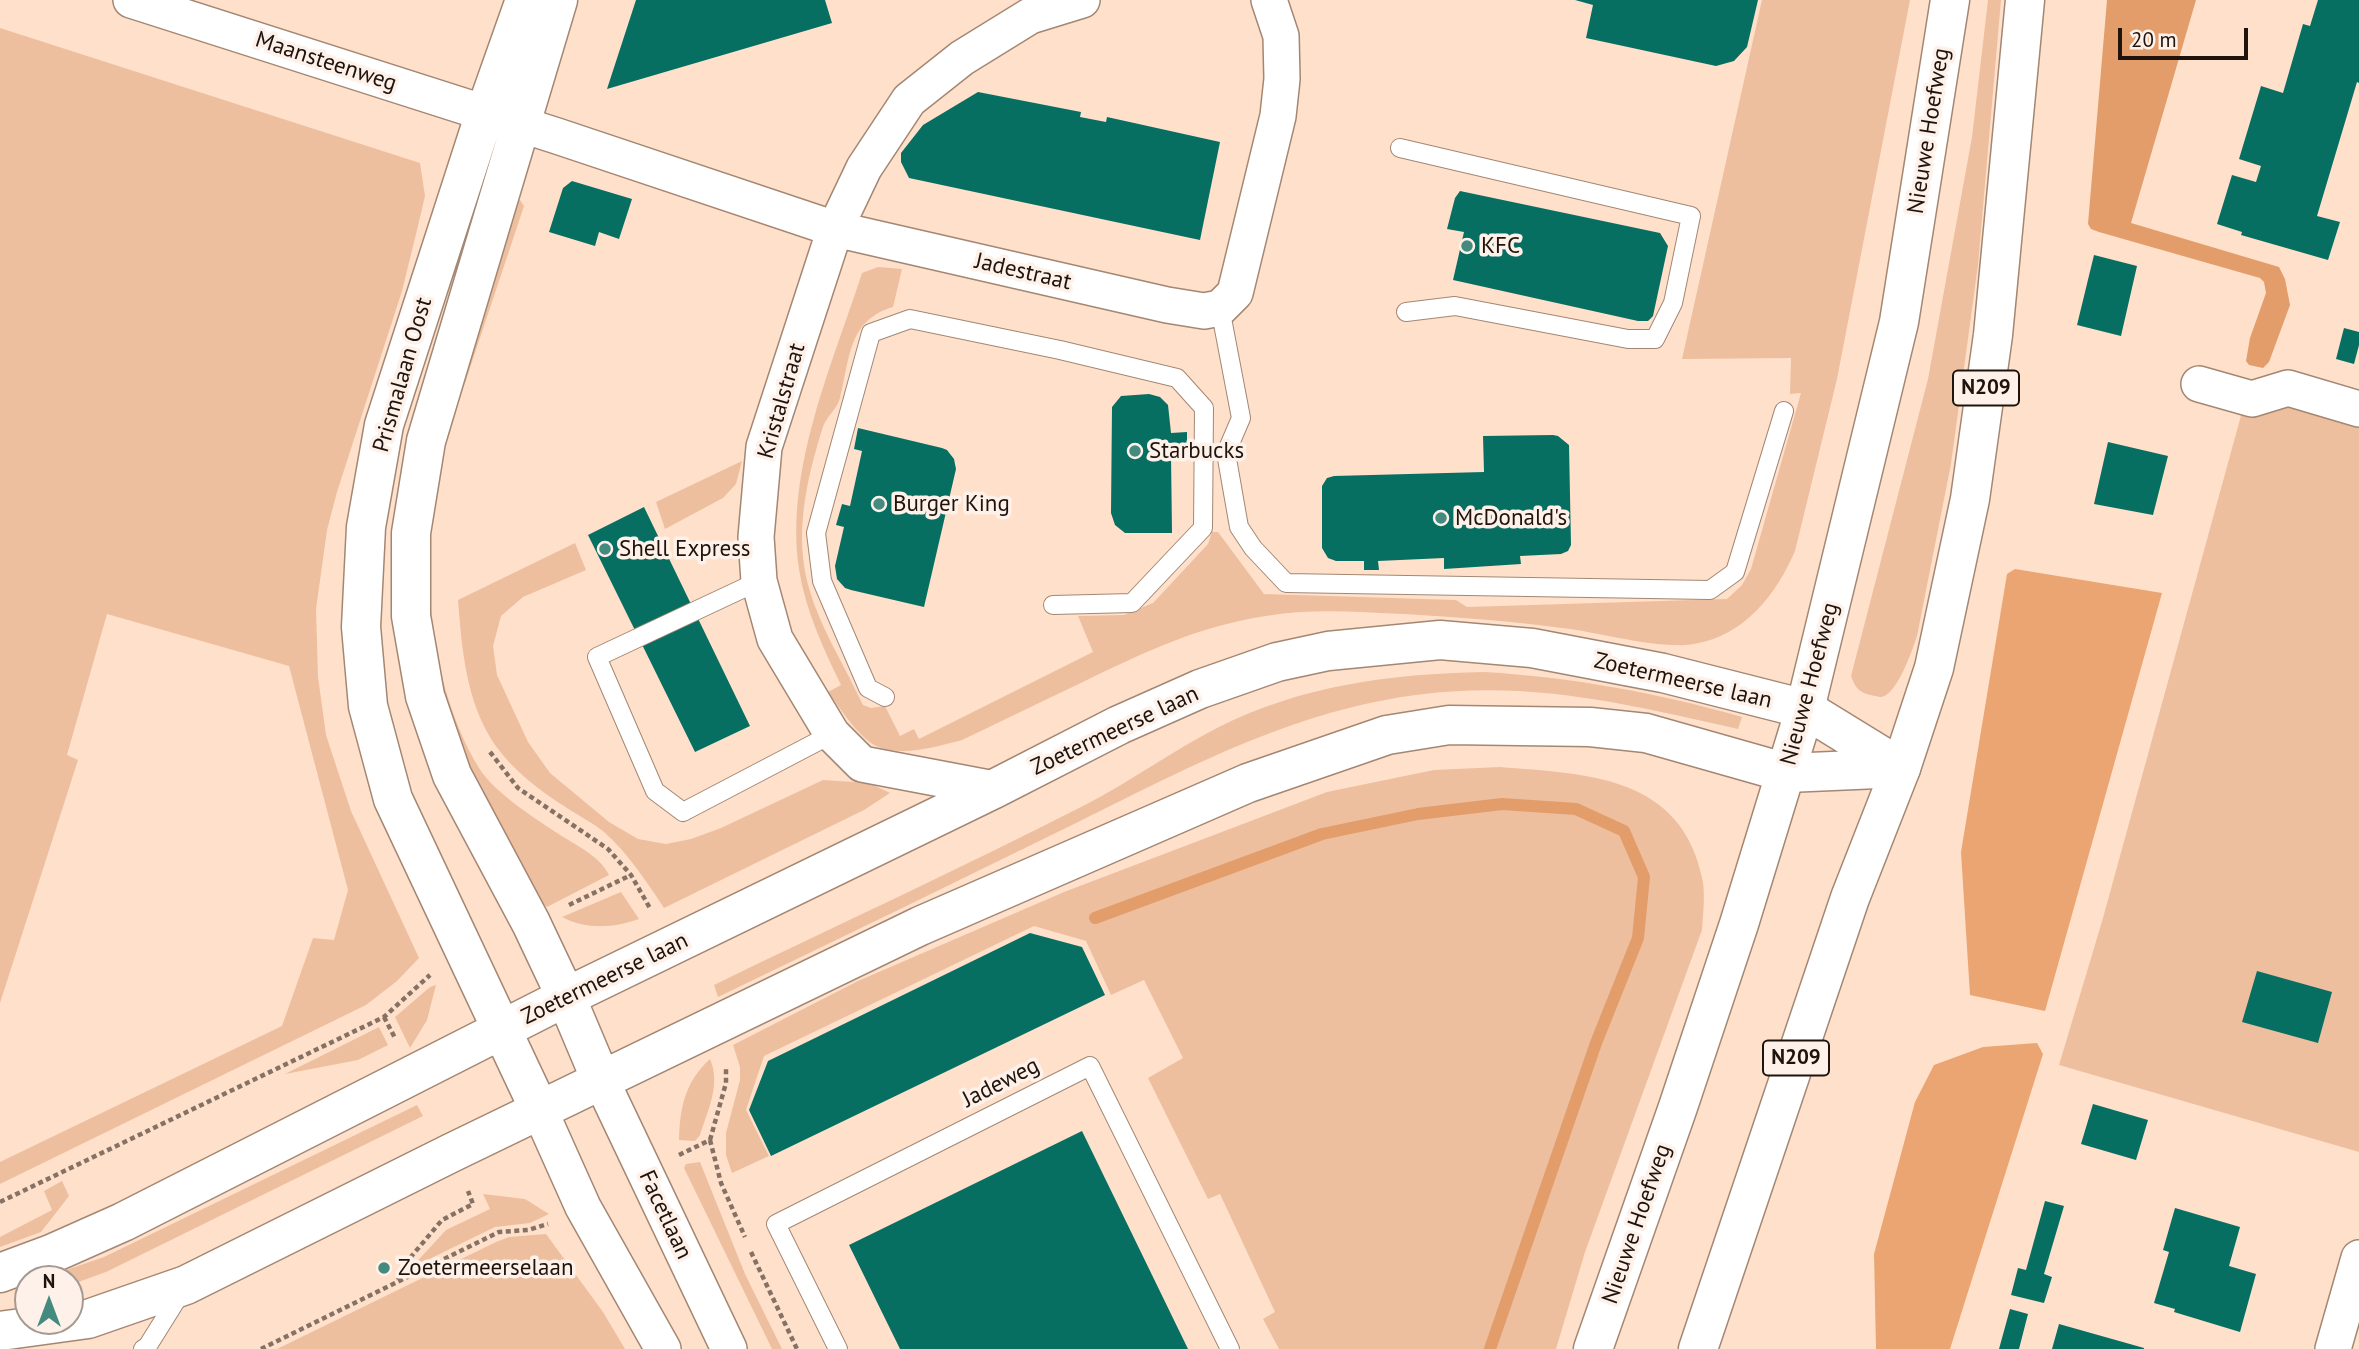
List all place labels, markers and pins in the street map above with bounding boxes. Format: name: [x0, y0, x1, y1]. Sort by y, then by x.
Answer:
place label: KFC: [1481, 232, 1520, 260]
marker: KFC: [1459, 238, 1475, 254]
place label: Starbucks: [1149, 437, 1244, 465]
marker: Starbucks: [1127, 443, 1143, 459]
place label: Burger King: [893, 490, 1010, 518]
marker: Burger King: [871, 496, 887, 512]
place label: McDonald's: [1455, 504, 1567, 532]
marker: McDonald's: [1433, 510, 1449, 526]
place label: Shell Express: [619, 535, 751, 563]
marker: Shell Express: [597, 541, 613, 557]
place label: Zoetermeerselaan: [398, 1254, 574, 1282]
marker: Zoetermeerselaan: [376, 1260, 392, 1276]

